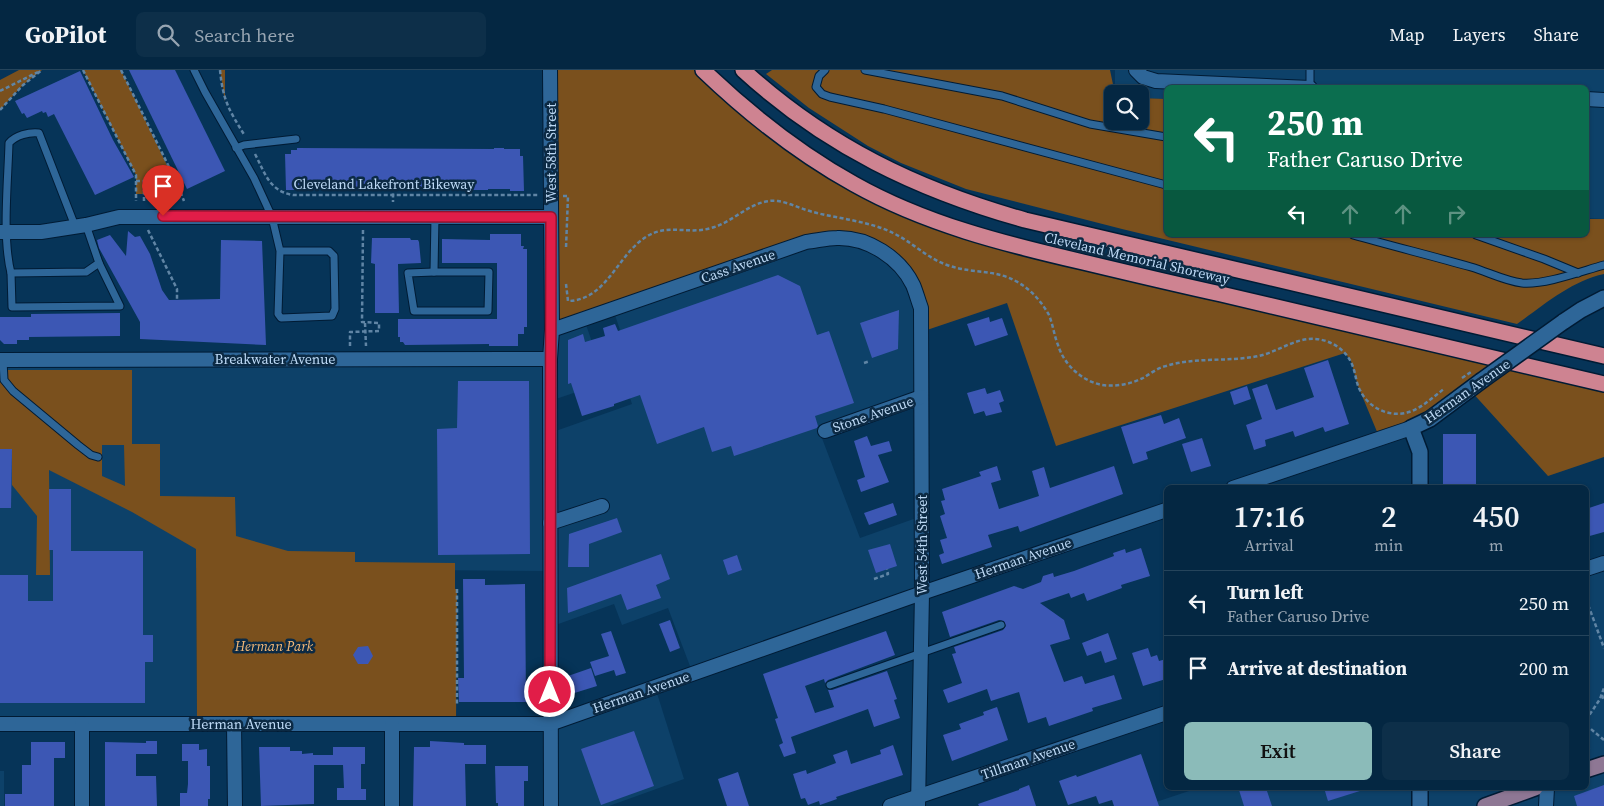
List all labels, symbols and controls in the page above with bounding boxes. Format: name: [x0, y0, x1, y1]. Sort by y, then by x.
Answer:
search box: [136, 12, 486, 57]
text: GoPilot: [25, 18, 106, 51]
icon: search: [154, 21, 182, 49]
text: Search here: [194, 22, 295, 48]
text: Map: [1389, 22, 1424, 47]
text: Layers: [1452, 22, 1505, 47]
text: Share: [1533, 22, 1579, 47]
map controls: [1104, 85, 1149, 130]
button: search: [1104, 85, 1149, 130]
text: 250 m: [1267, 99, 1363, 147]
street label: West 58th Street: [541, 103, 561, 203]
icon: left: [1184, 105, 1249, 170]
text: Father Caruso Drive: [1267, 144, 1463, 174]
pin: [142, 165, 184, 216]
icon: arrive: [149, 172, 177, 200]
street label: Cleveland Lakefront Bikeway: [293, 174, 475, 194]
icon: left: [1283, 200, 1311, 228]
icon: ahead: [1336, 200, 1364, 228]
icon: ahead: [1389, 200, 1417, 228]
icon: right: [1442, 200, 1470, 228]
street label: Cleveland Memorial Shoreway: [1042, 227, 1232, 289]
street label: Cass Avenue: [698, 244, 778, 288]
street label: Breakwater Avenue: [215, 349, 335, 369]
street label: Herman Avenue: [1420, 354, 1514, 428]
street label: Stone Avenue: [830, 391, 916, 437]
street label: West 54th Street: [912, 495, 932, 595]
text: 17:16: [1233, 496, 1305, 537]
text: 2: [1381, 496, 1397, 537]
text: 450: [1473, 496, 1520, 537]
street label: Herman Avenue: [972, 532, 1074, 584]
text: Arrival: [1244, 534, 1294, 556]
text: min: [1374, 534, 1403, 556]
text: m: [1489, 534, 1503, 556]
text: Turn left: [1227, 579, 1303, 605]
icon: left: [1184, 589, 1212, 617]
text: 250 m: [1519, 590, 1569, 616]
text: Father Caruso Drive: [1227, 605, 1370, 627]
park label: Herman Park: [234, 636, 314, 656]
icon: arrive: [1184, 654, 1212, 682]
text: Arrive at destination: [1227, 655, 1407, 681]
text: 200 m: [1519, 655, 1569, 681]
position arrow: [523, 665, 575, 717]
street label: Herman Avenue: [590, 666, 692, 718]
street label: Herman Avenue: [190, 714, 292, 734]
button: Exit: [1184, 722, 1372, 780]
button: Share: [1382, 722, 1569, 780]
street label: Tillman Avenue: [978, 734, 1078, 784]

